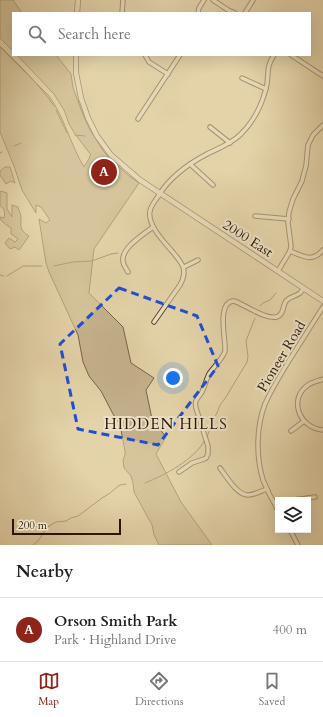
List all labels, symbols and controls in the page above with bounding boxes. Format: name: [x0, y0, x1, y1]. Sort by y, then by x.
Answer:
search box: [12, 12, 311, 56]
icon: search: [26, 23, 48, 45]
text: Search here: [58, 24, 131, 44]
pin: A: [91, 157, 117, 187]
street label: 2000 East: [219, 215, 277, 262]
street label: Pioneer Road: [253, 317, 310, 395]
your location: [163, 368, 183, 388]
district label: HIDDEN HILLS: [104, 414, 228, 434]
map controls: [275, 497, 311, 533]
button: layers: [275, 497, 311, 533]
scale bar: [12, 517, 121, 536]
text: 200 m: [18, 518, 47, 533]
text: Nearby: [16, 560, 73, 583]
text: Orson Smith Park: [54, 611, 178, 631]
text: A: [24, 621, 34, 639]
text: 400 m: [273, 621, 307, 639]
text: Park · Highland Drive: [54, 631, 176, 649]
tab: Map: [38, 670, 60, 709]
tab: Directions: [135, 670, 183, 709]
tab: Saved: [259, 670, 285, 709]

